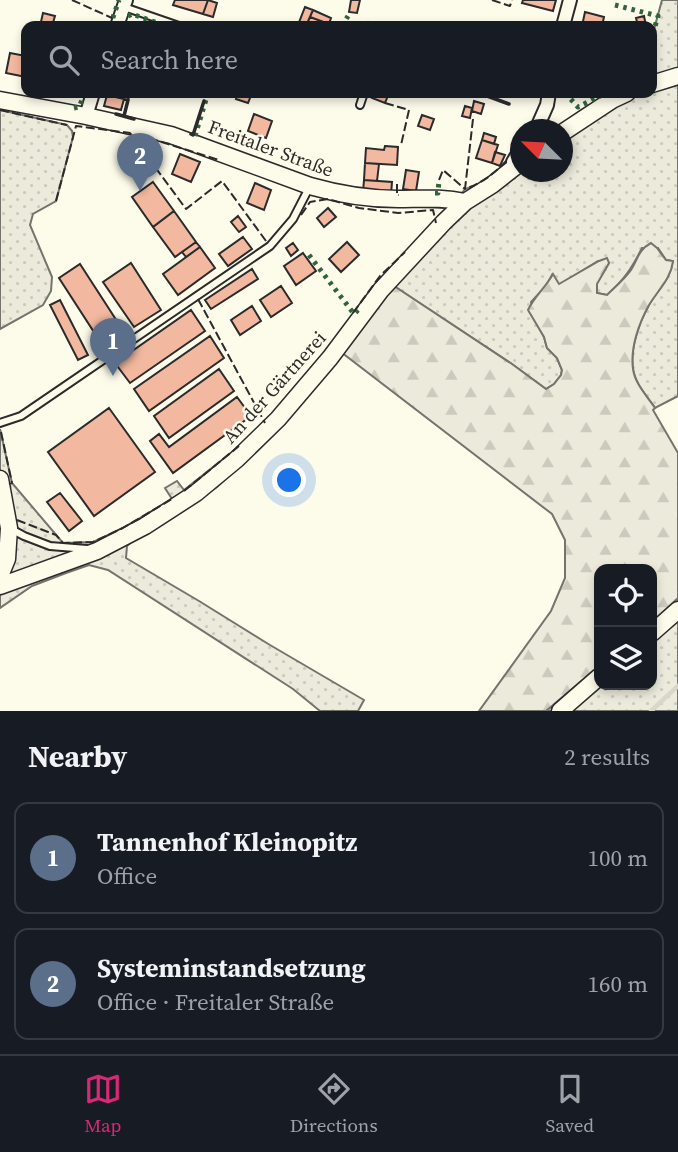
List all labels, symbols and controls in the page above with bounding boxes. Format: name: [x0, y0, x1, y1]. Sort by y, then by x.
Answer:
search box: [21, 21, 657, 98]
icon: search: [45, 41, 83, 79]
text: Search here: [101, 42, 238, 78]
street label: Freitaler Straße: [205, 113, 337, 183]
north arrow: [510, 119, 573, 182]
pin: 2: [117, 133, 163, 191]
pin: 1: [90, 318, 136, 376]
street label: An der Gärtnerei: [216, 325, 332, 449]
your location: [272, 463, 306, 497]
map controls: [594, 564, 657, 690]
button: locate: [594, 564, 657, 627]
button: layers: [594, 627, 657, 690]
text: Nearby: [28, 736, 127, 777]
text: 2 results: [564, 741, 650, 773]
text: Tannenhof Kleinopitz: [97, 824, 357, 860]
text: 1: [47, 842, 59, 874]
text: 100 m: [587, 842, 648, 874]
text: Office: [97, 860, 157, 892]
text: Systeminstandsetzung: [97, 950, 366, 986]
text: 2: [47, 968, 59, 1000]
text: 160 m: [587, 968, 648, 1000]
text: Office · Freitaler Straße: [97, 986, 334, 1018]
tab: Map: [84, 1070, 122, 1138]
tab: Directions: [290, 1070, 378, 1138]
tab: Saved: [545, 1070, 594, 1138]

